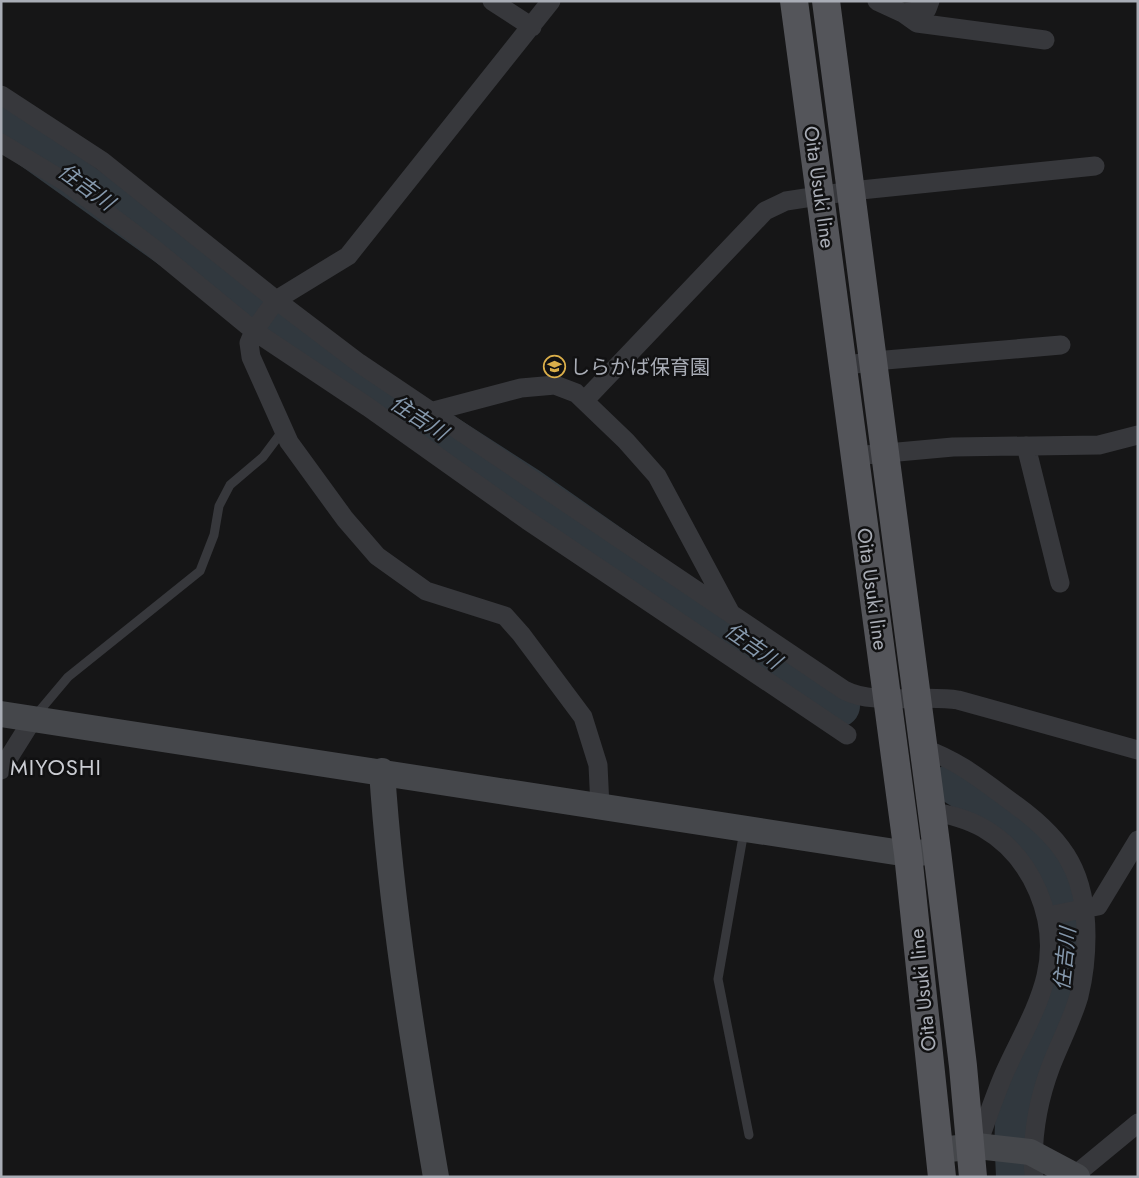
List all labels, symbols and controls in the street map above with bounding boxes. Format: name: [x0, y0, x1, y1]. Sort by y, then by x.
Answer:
street label: Oita Usuki line: [796, 124, 842, 250]
water label: 住吉川: [52, 156, 122, 219]
place label: しらかば保育園: [570, 353, 710, 382]
school or university icon: しらかば保育園: [542, 355, 566, 379]
water label: 住吉川: [384, 388, 455, 449]
street label: Oita Usuki line: [849, 526, 895, 652]
water label: 住吉川: [719, 616, 789, 678]
district label: MIYOSHI: [10, 751, 102, 783]
water label: 住吉川: [1047, 924, 1083, 992]
street label: Oita Usuki line: [902, 927, 944, 1053]

